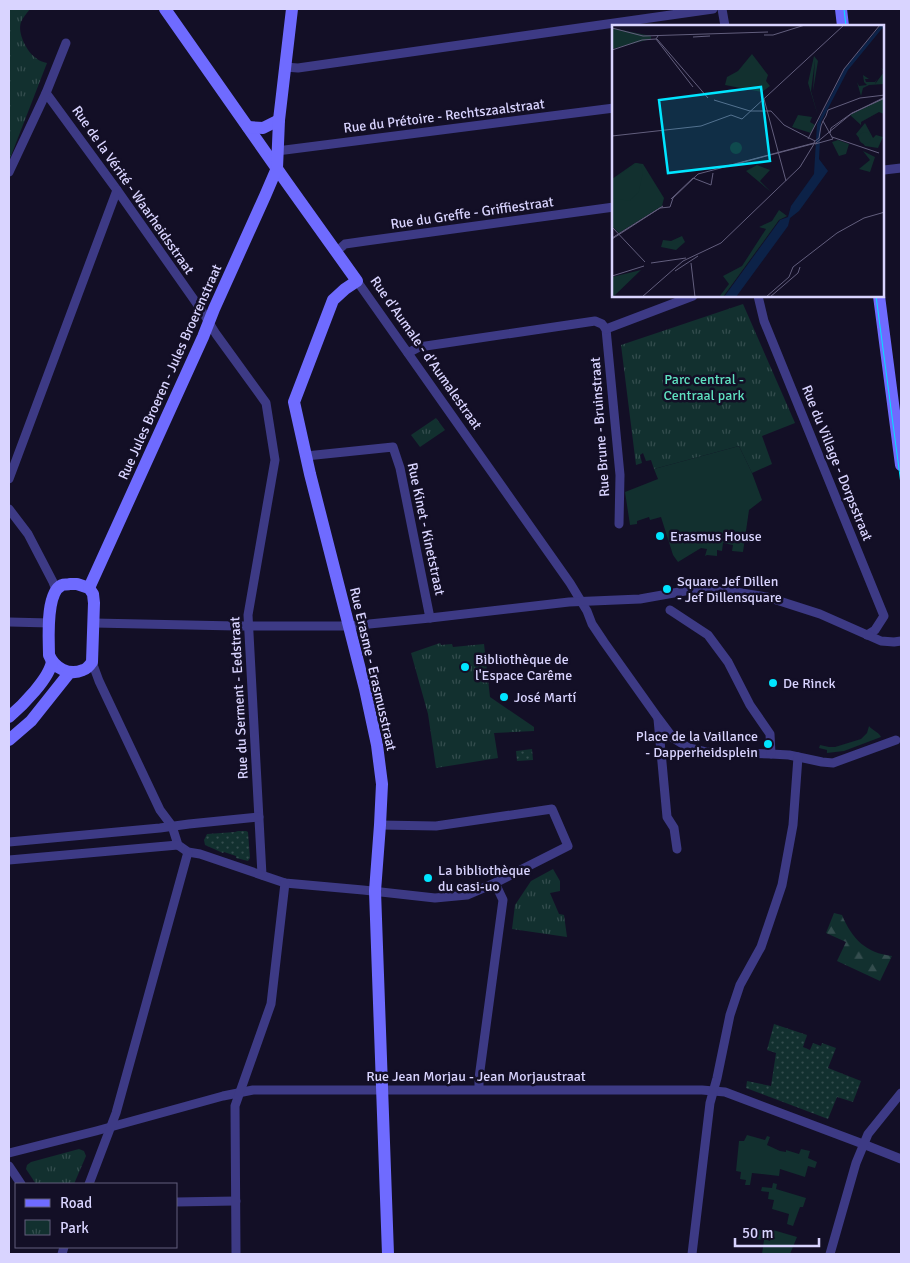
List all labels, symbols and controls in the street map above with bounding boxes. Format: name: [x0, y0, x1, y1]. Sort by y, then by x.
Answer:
inset map: [612, 25, 885, 298]
street label: Rue du Prétoire - Rechtszaalstraat: [342, 95, 546, 137]
street label: Rue de la Vérité - Waarheidsstraat: [68, 103, 198, 278]
street label: Rue du Greffe - Griffiestraat: [389, 193, 555, 233]
street label: Rue Jules Broeren - Jules Broerenstraat: [115, 262, 225, 482]
street label: Rue d'Aumale - d'Aumalestraat: [367, 273, 486, 433]
street label: Rue Brune - Bruinstraat: [587, 356, 613, 497]
park label: Parc central - Centraal park: [663, 371, 745, 404]
street label: Rue du Village - Dorpsstraat: [798, 383, 876, 543]
street label: Rue Kinet - Kinetstraat: [404, 461, 448, 597]
place label: Erasmus House: [670, 528, 762, 545]
marker: Erasmus House: [654, 530, 666, 542]
place label: Square Jef Dillen - Jef Dillensquare: [677, 573, 782, 606]
marker: Square Jef Dillen - Jef Dillensquare: [661, 583, 673, 595]
street label: Rue Erasme - Erasmusstraat: [346, 586, 400, 753]
street label: Rue du Serment - Eedstraat: [226, 616, 252, 780]
place label: Bibliothèque de l'Espace Carême: [475, 651, 572, 684]
marker: Bibliothèque de l'Espace Carême: [459, 661, 471, 673]
place label: De Rinck: [783, 675, 836, 692]
marker: De Rinck: [767, 677, 779, 689]
place label: José Martí: [514, 689, 577, 706]
marker: José Martí: [498, 691, 510, 703]
place label: Place de la Vaillance - Dapperheidsplein: [636, 728, 758, 761]
marker: Place de la Vaillance - Dapperheidsplein: [762, 738, 774, 750]
place label: La bibliothèque du casi-uo: [438, 862, 530, 895]
marker: La bibliothèque du casi-uo: [422, 872, 434, 884]
street label: Rue Jean Morjau - Jean Morjaustraat: [366, 1068, 586, 1085]
legend: [15, 1183, 178, 1248]
text: Road: [60, 1194, 92, 1212]
scale bar: [735, 1216, 819, 1248]
text: Park: [60, 1219, 89, 1237]
text: 50 m: [742, 1224, 773, 1242]

